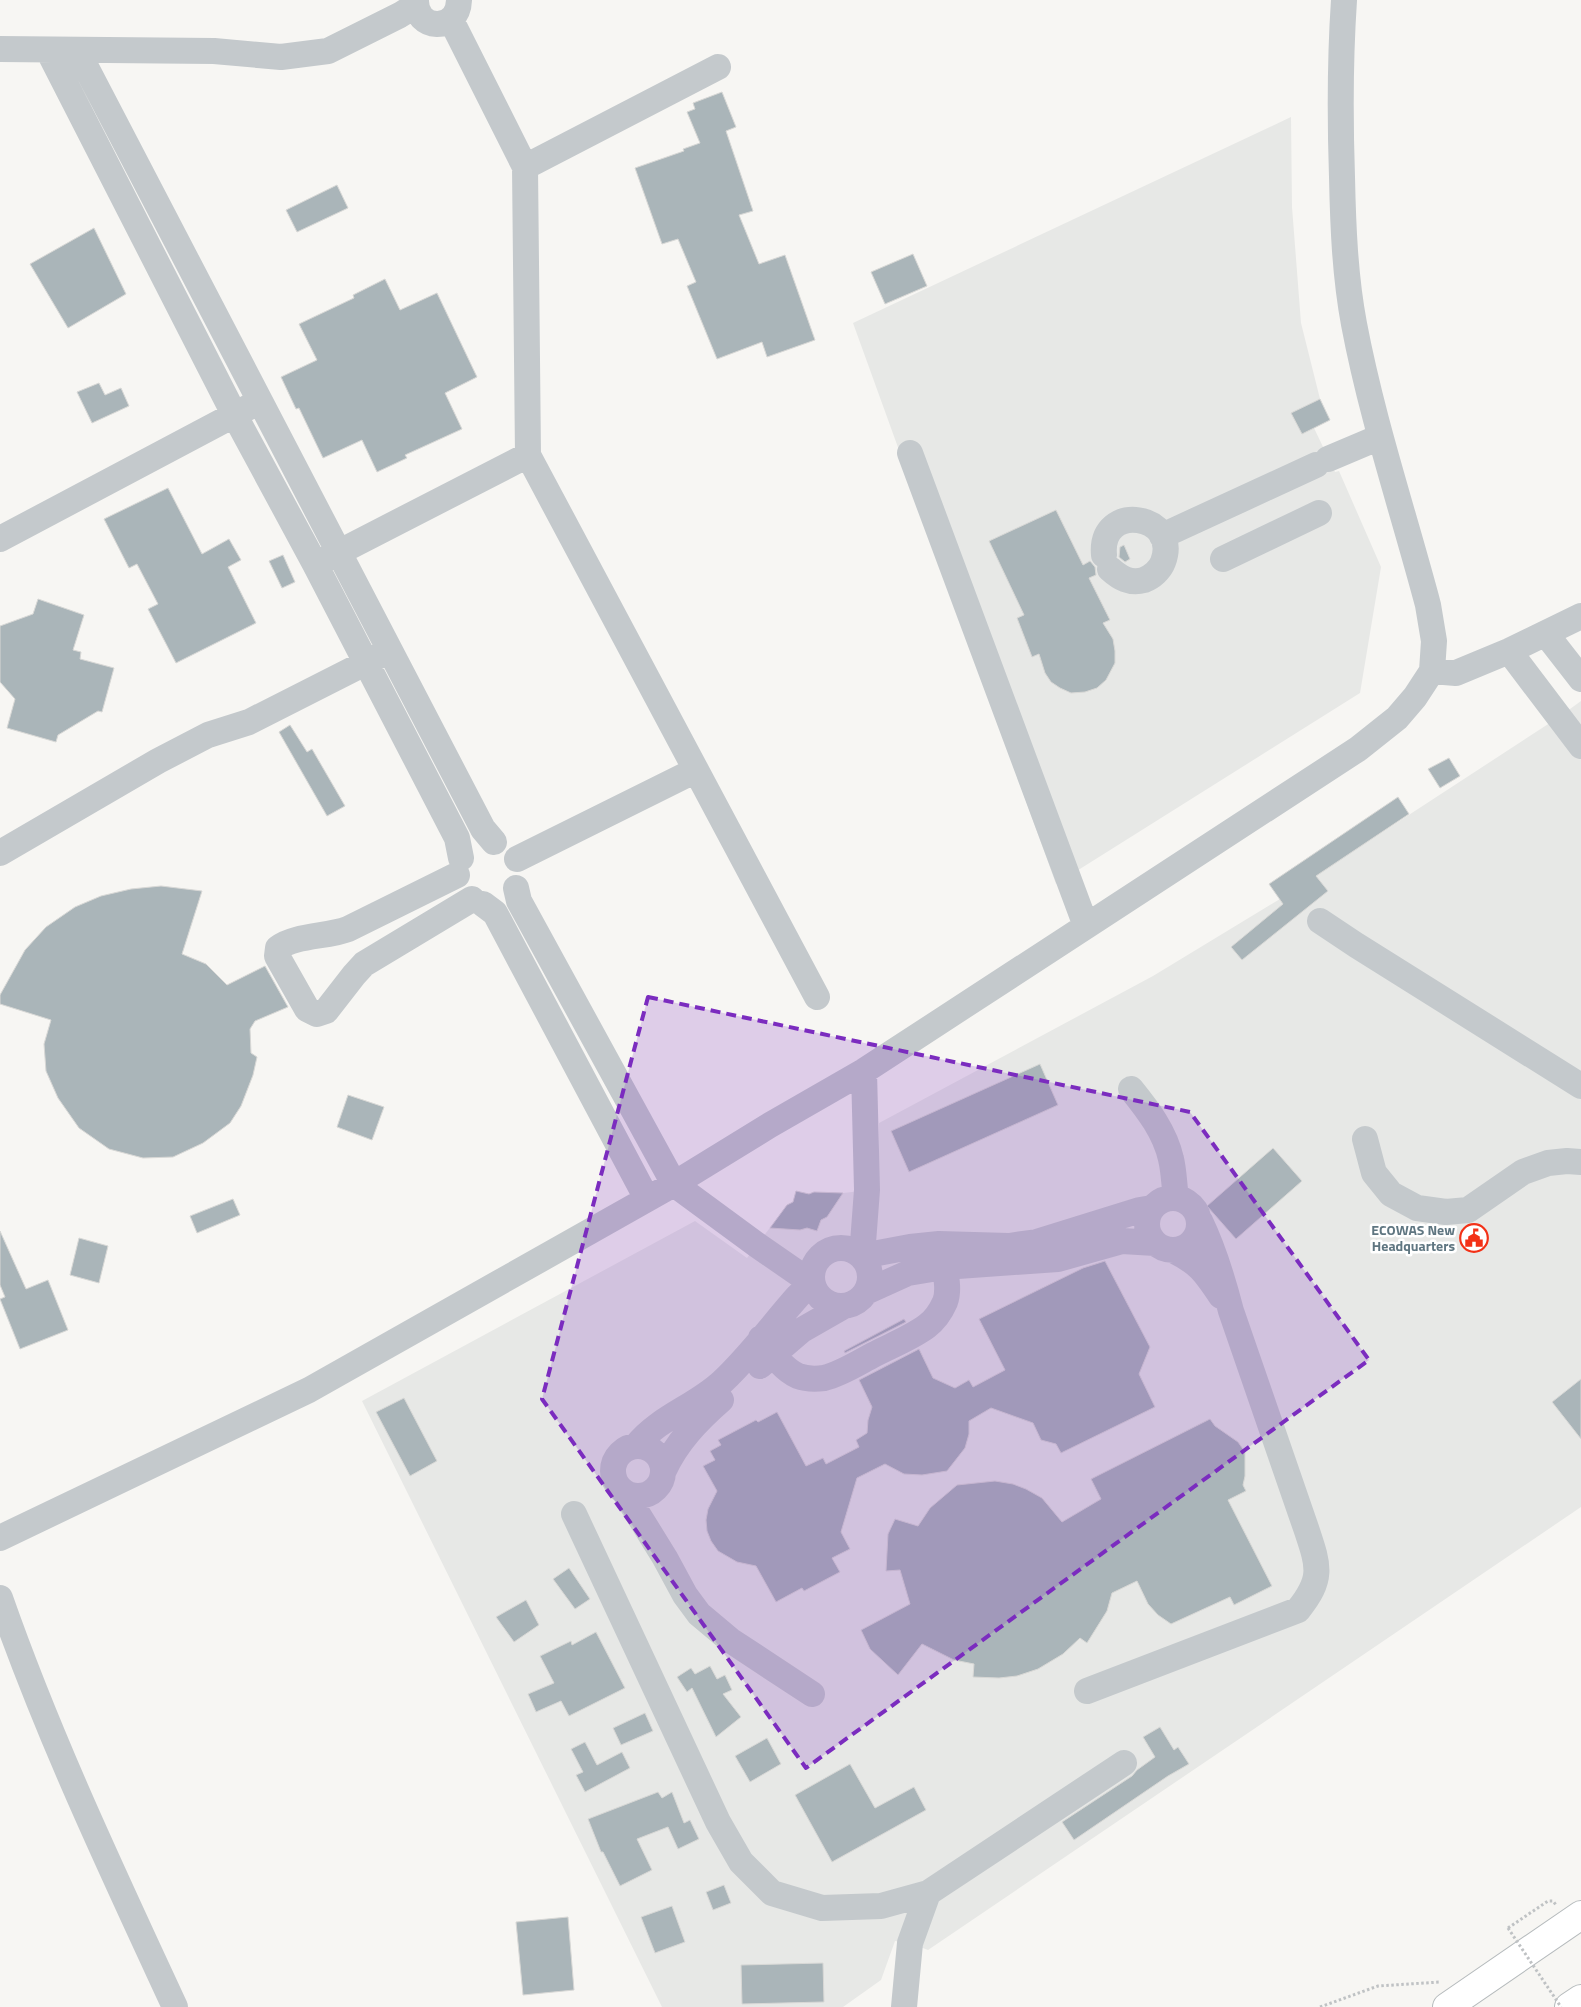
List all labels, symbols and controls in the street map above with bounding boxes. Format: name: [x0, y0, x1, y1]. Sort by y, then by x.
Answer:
place label: ECOWAS New Headquarters: [1371, 1219, 1455, 1256]
public building icon: ECOWAS New Headquarters: [1459, 1223, 1489, 1253]

